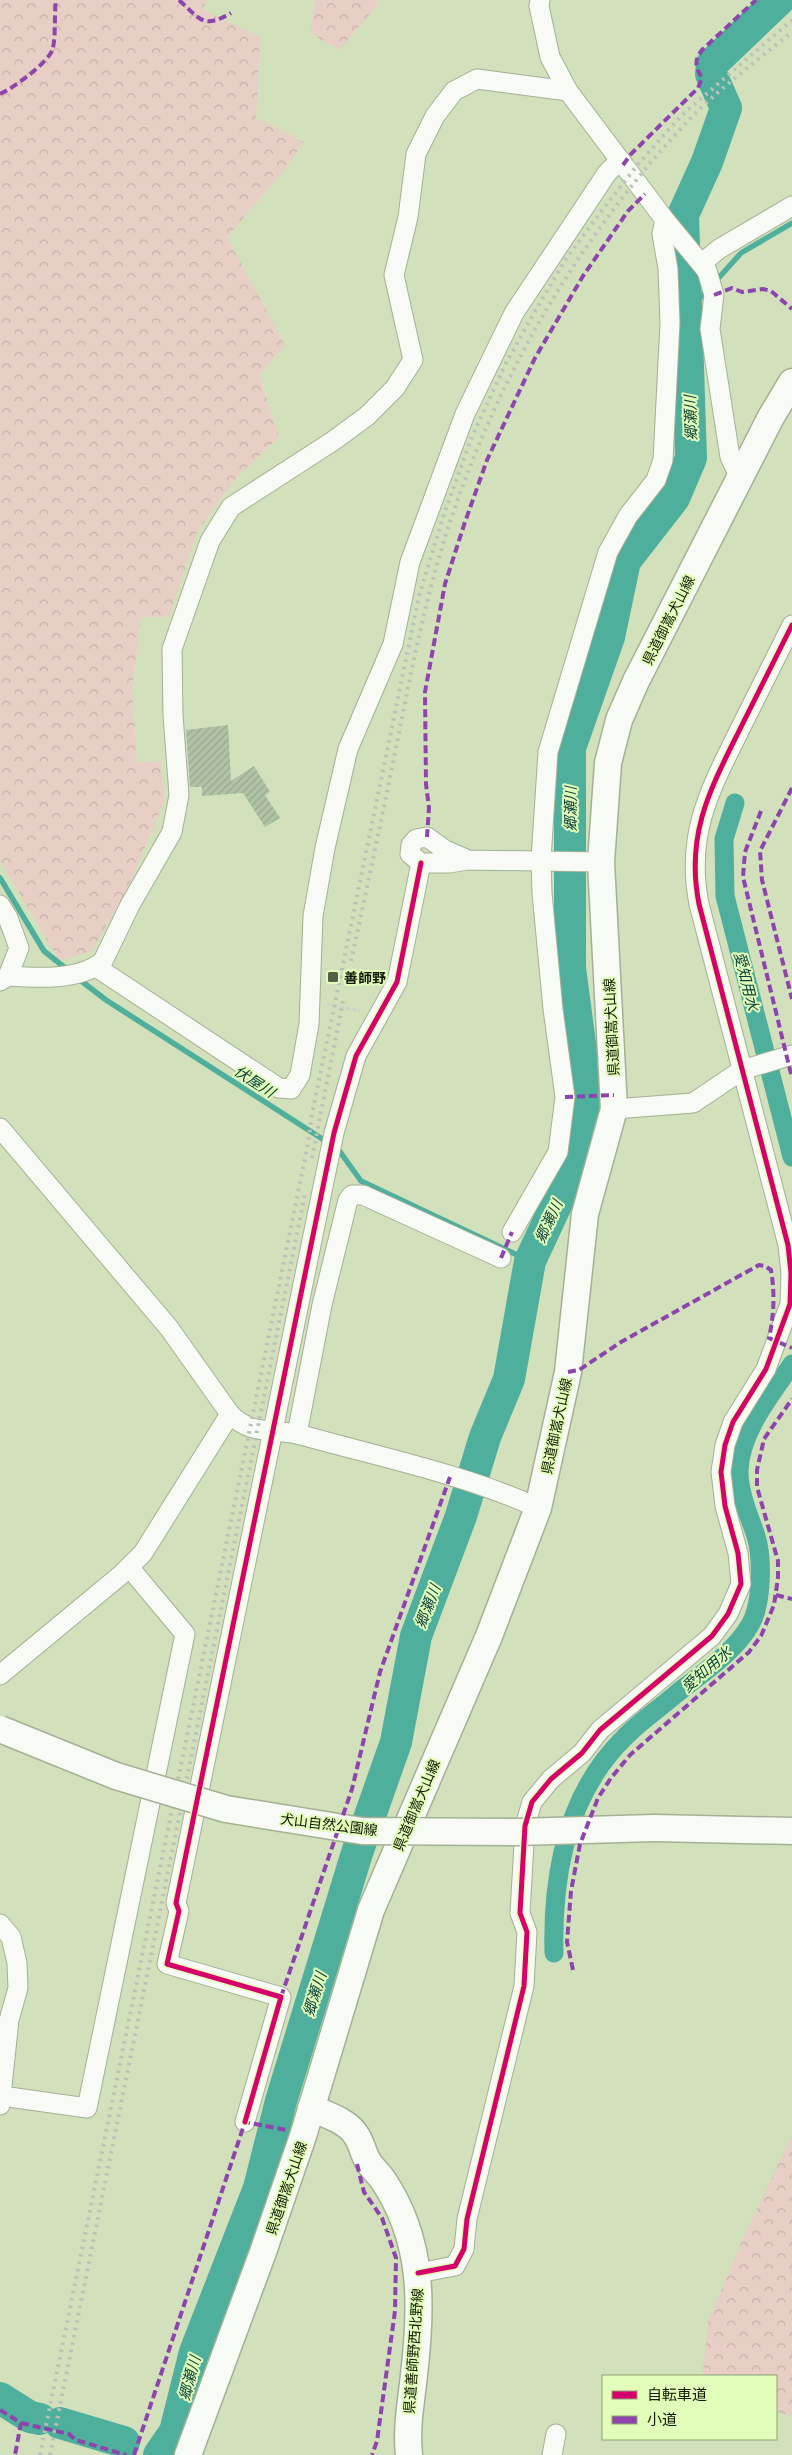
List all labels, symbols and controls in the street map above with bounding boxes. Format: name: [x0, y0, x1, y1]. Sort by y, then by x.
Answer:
water label: 郷瀬川: [679, 393, 701, 441]
street label: 県道御嵩犬山線: [637, 572, 699, 668]
water label: 郷瀬川: [560, 785, 580, 832]
water label: 愛知用水: [730, 949, 764, 1014]
place label: 善師野: [344, 968, 386, 987]
marker: 善師野: [326, 970, 340, 984]
street label: 県道御嵩犬山線: [599, 978, 623, 1076]
water label: 伏屋川: [231, 1060, 281, 1103]
water label: 郷瀬川: [529, 1195, 567, 1246]
street label: 県道御嵩犬山線: [537, 1376, 575, 1476]
water label: 郷瀬川: [410, 1580, 445, 1631]
water label: 愛知用水: [677, 1640, 737, 1696]
street label: 県道御嵩犬山線: [388, 1756, 444, 1854]
street label: 犬山自然公園線: [279, 1809, 379, 1839]
water label: 郷瀬川: [298, 1968, 331, 2018]
street label: 県道御嵩犬山線: [261, 2139, 311, 2237]
street label: 県道善師野西北野線: [399, 2287, 427, 2415]
water label: 郷瀬川: [174, 2352, 205, 2402]
legend: [602, 2375, 777, 2440]
text: 自転車道: [647, 2384, 707, 2404]
text: 小道: [647, 2409, 677, 2429]

